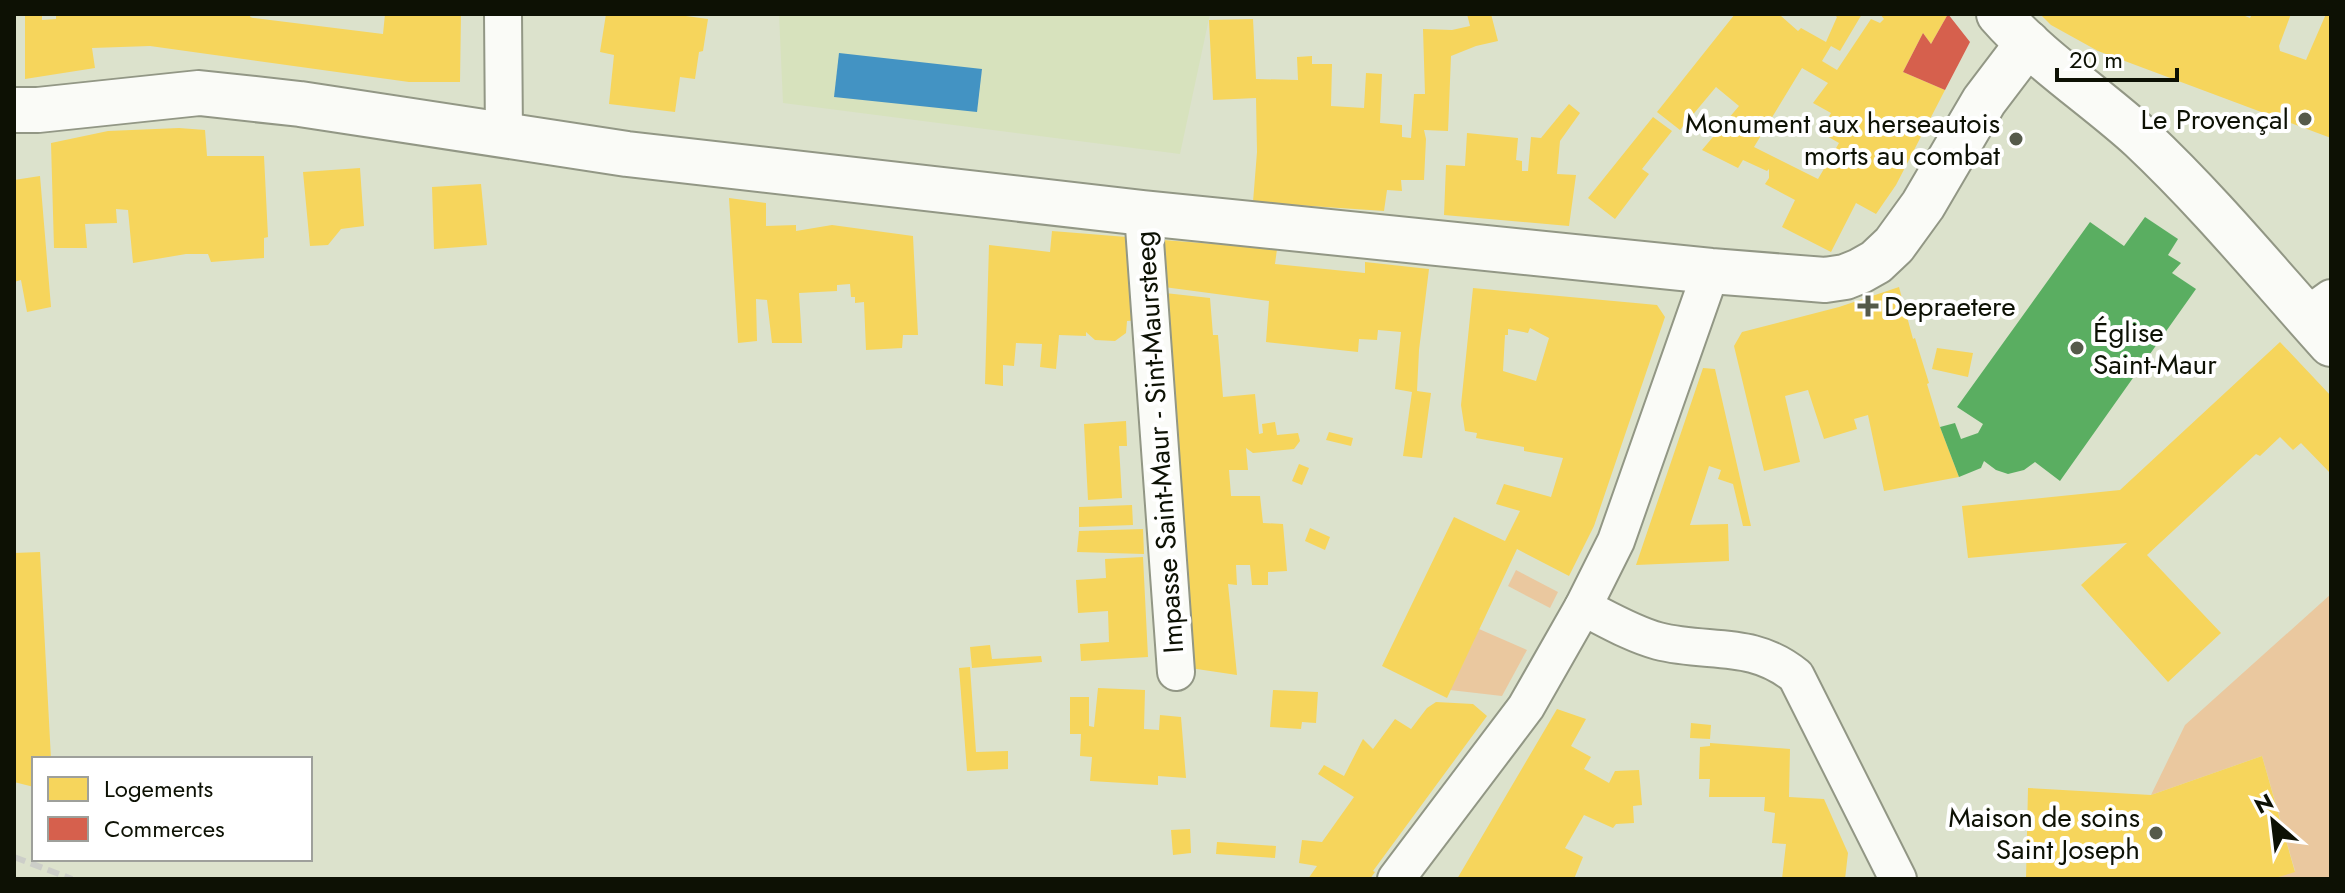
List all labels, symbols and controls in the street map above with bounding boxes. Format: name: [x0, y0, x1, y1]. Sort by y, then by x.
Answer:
scale bar: [2057, 32, 2177, 82]
text: 20 m: [2069, 42, 2123, 77]
place label: Le Provençal: [2140, 99, 2289, 140]
place label: Monument aux herseautois morts au combat: [1685, 103, 2000, 176]
marker: Le Provençal: [2296, 110, 2314, 128]
marker: Monument aux herseautois morts au combat: [2007, 130, 2025, 148]
street label: Impasse Saint-Maur - Sint-Maursteeg: [1124, 229, 1194, 655]
place label: Depraetere: [1884, 286, 2016, 327]
marker: Depraetere: [1859, 297, 1877, 315]
place label: Église Saint-Maur: [2093, 312, 2217, 385]
marker: Église Saint-Maur: [2068, 339, 2086, 357]
legend: [32, 757, 312, 861]
text: Logements: [104, 771, 213, 806]
north arrow: [2233, 781, 2313, 861]
text: N: [2248, 785, 2279, 822]
place label: Maison de soins Saint Joseph: [1948, 797, 2140, 870]
text: Commerces: [104, 811, 225, 846]
marker: Maison de soins Saint Joseph: [2147, 824, 2165, 842]

